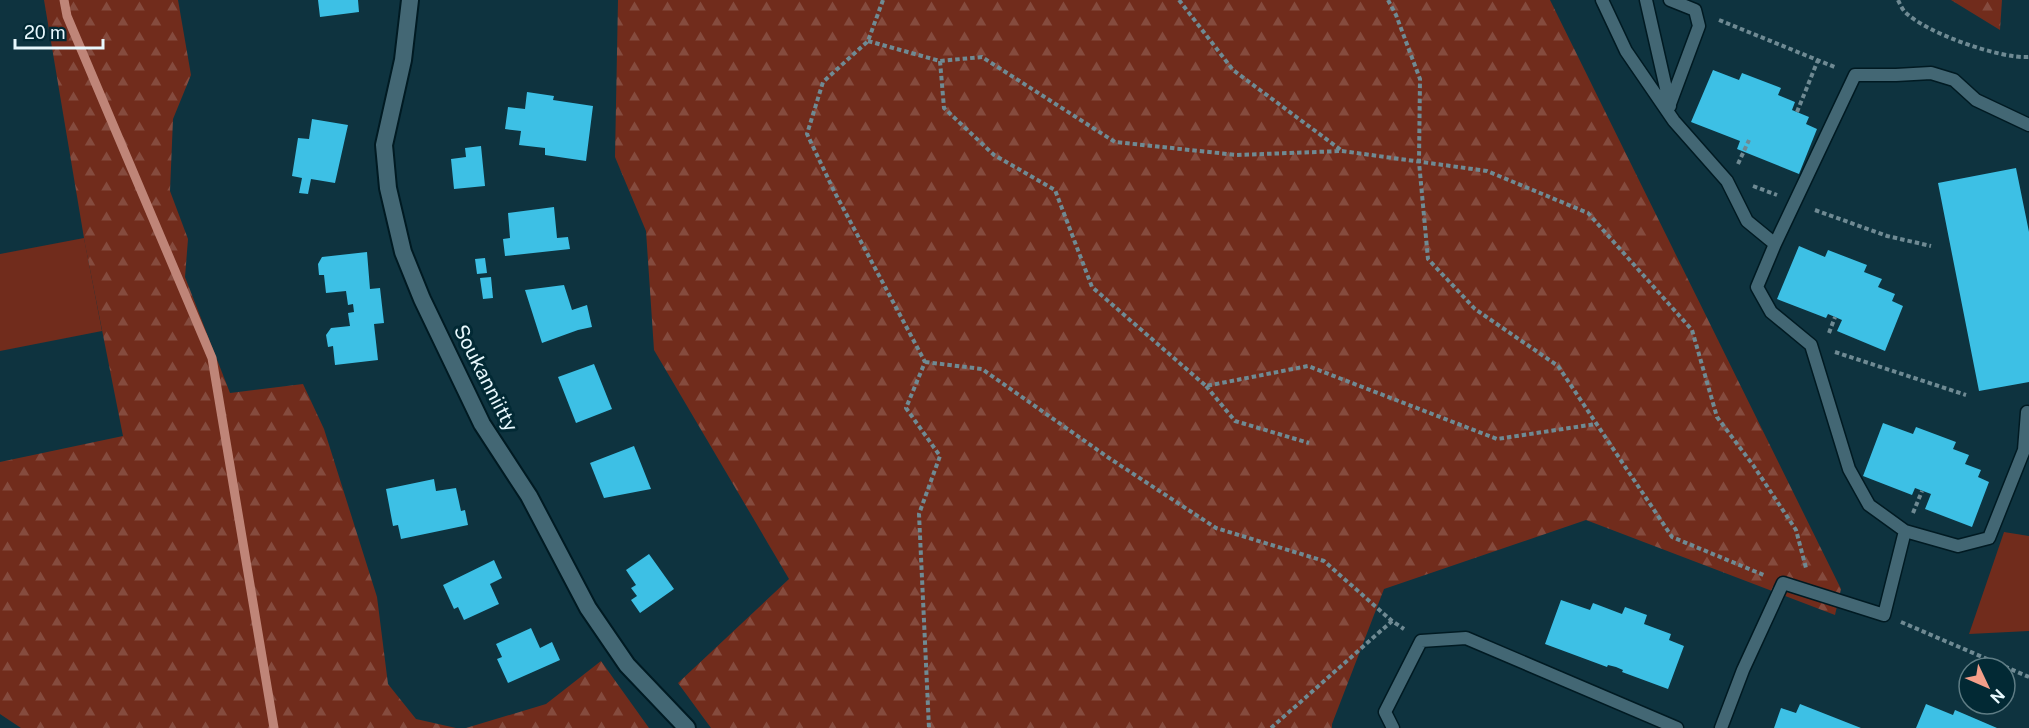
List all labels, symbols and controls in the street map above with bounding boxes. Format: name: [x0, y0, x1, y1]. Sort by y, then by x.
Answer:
scale bar: [15, 12, 104, 50]
text: 20 m: [24, 22, 66, 43]
street label: Soukanniitty: [449, 321, 523, 436]
north arrow: [1957, 656, 2017, 716]
text: N: [1986, 685, 2009, 707]

